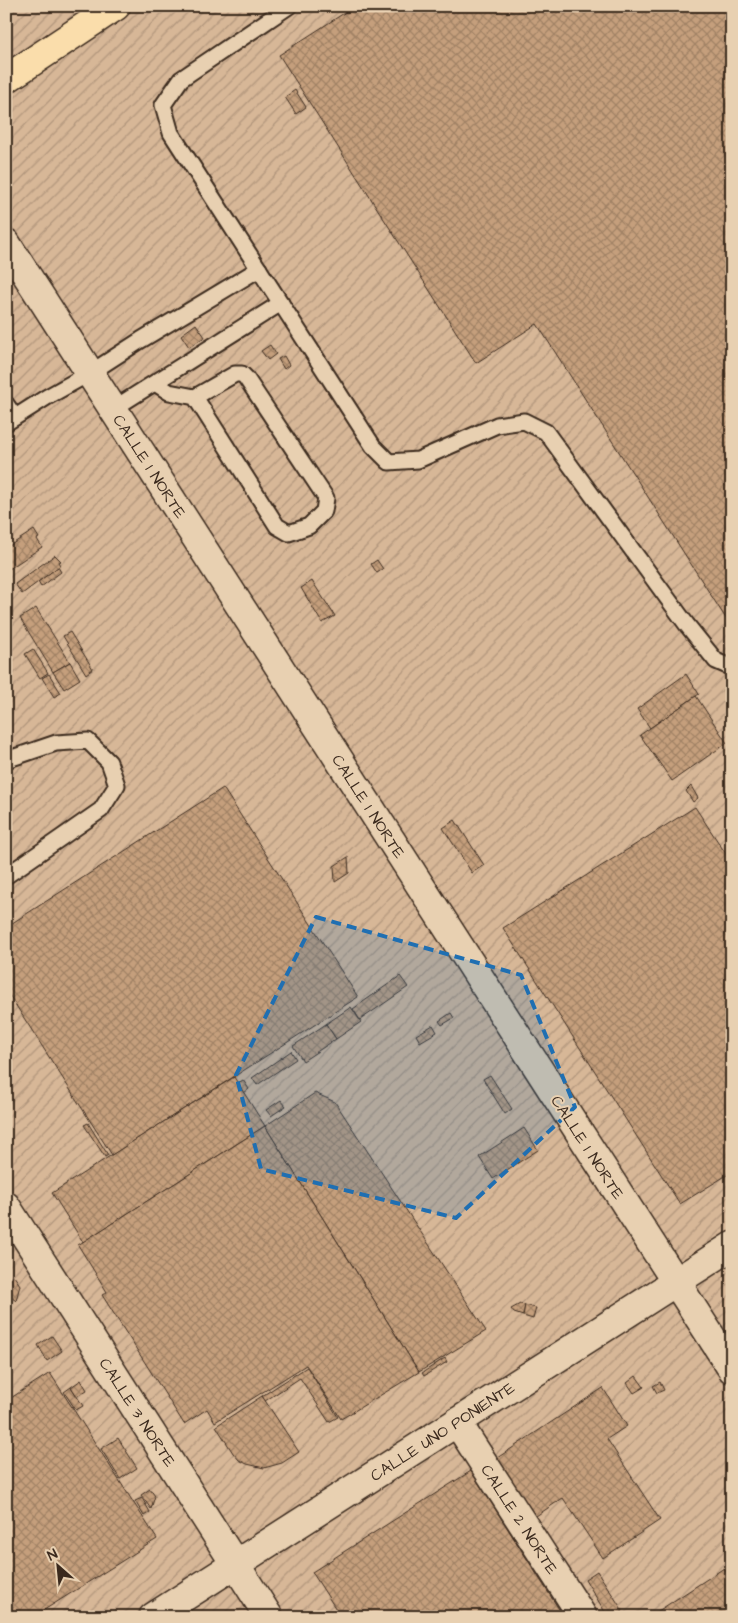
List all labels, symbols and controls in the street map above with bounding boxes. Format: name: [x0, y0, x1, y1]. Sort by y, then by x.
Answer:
street label: CALLE 1 NORTE: [107, 410, 191, 523]
street label: CALLE 1 NORTE: [326, 750, 410, 863]
street label: CALLE 1 NORTE: [545, 1091, 629, 1204]
street label: CALLE 3 NORTE: [94, 1354, 181, 1472]
street label: CALLE UNO PONIENTE: [366, 1377, 519, 1487]
street label: CALLE 2 NORTE: [475, 1460, 563, 1579]
north arrow: [32, 1540, 82, 1590]
text: N: [44, 1544, 61, 1566]

